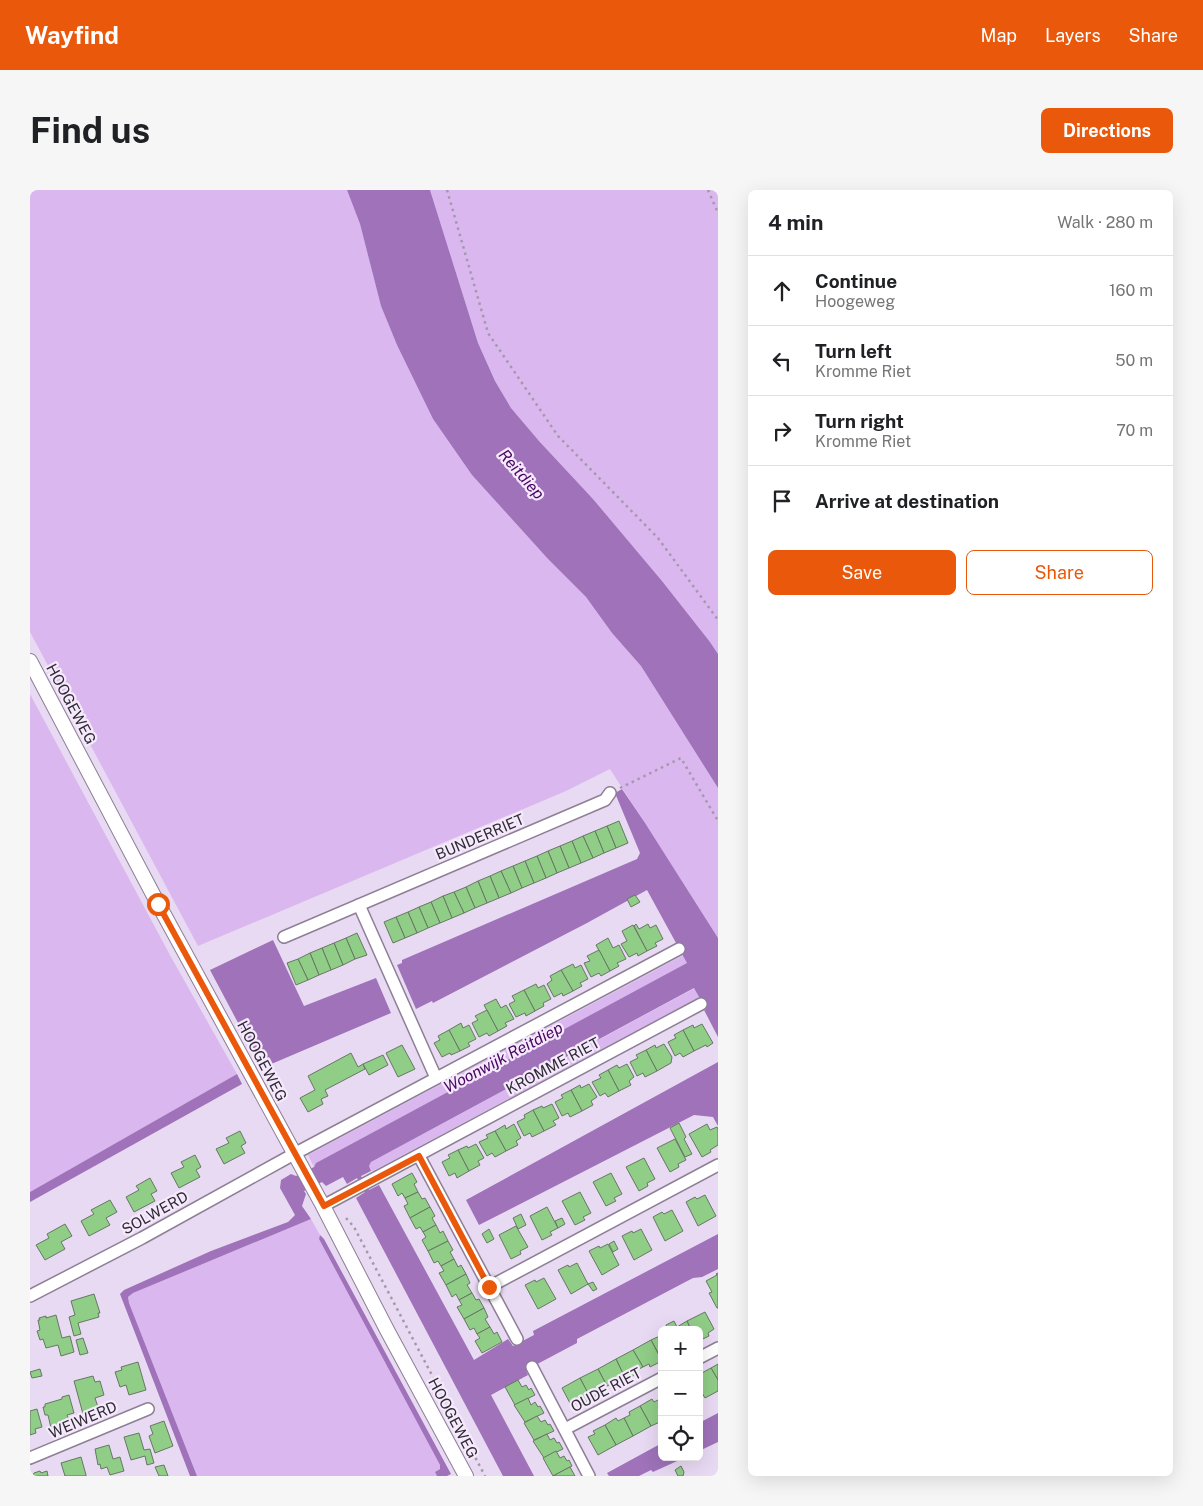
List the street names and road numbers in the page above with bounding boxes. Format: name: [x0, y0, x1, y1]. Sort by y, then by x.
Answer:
street label: HOOGEWEG: [43, 661, 100, 747]
street label: BUNDERRIET: [433, 810, 527, 863]
street label: HOOGEWEG: [234, 1018, 291, 1104]
street label: KROMME RIET: [503, 1034, 603, 1097]
street label: SOLWERD: [119, 1187, 191, 1238]
street label: OUDE RIET: [568, 1364, 644, 1415]
street label: HOOGEWEG: [425, 1375, 482, 1461]
street label: WEIWERD: [46, 1398, 119, 1441]

